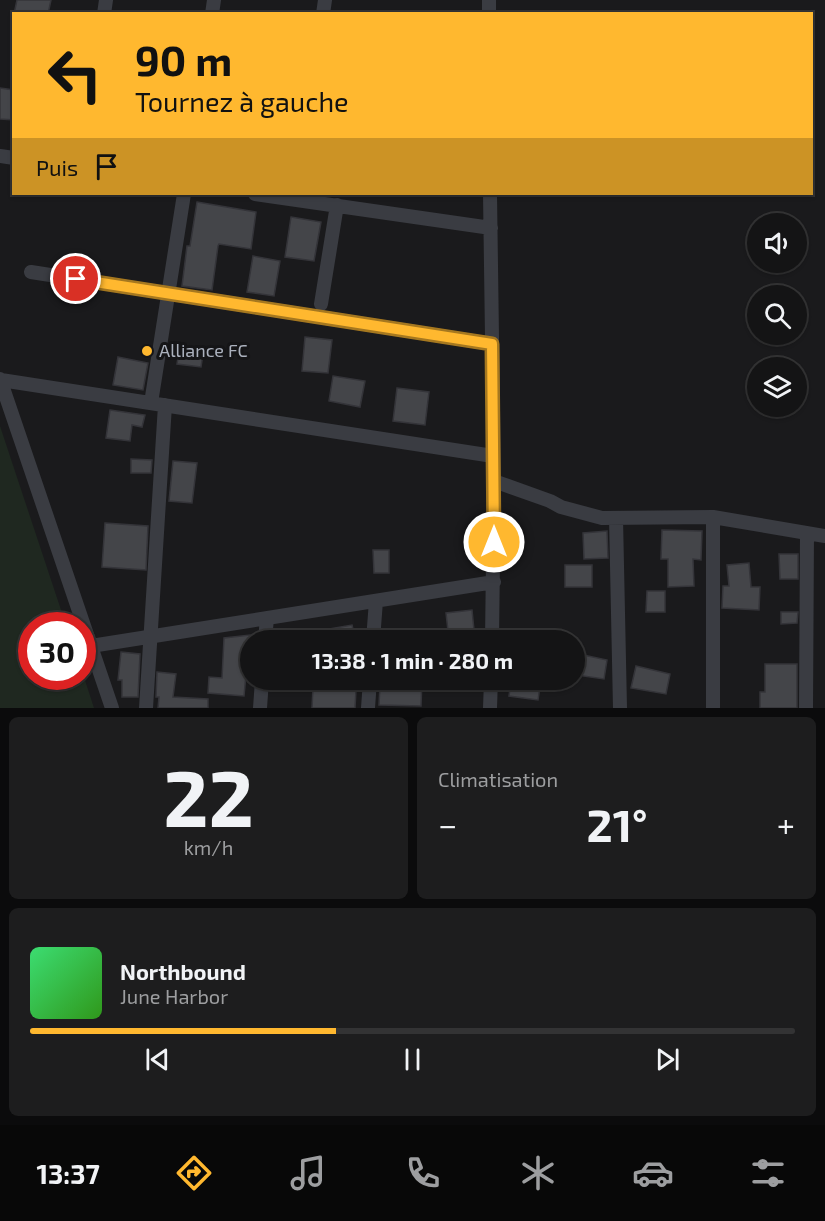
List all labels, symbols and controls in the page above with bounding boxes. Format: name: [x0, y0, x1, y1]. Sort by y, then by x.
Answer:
text: 90 m: [135, 34, 232, 84]
icon: left: [36, 36, 114, 114]
text: Tournez à gauche: [135, 85, 349, 117]
icon: arrive: [90, 150, 123, 183]
text: Puis: [36, 154, 78, 180]
map controls: [747, 213, 807, 417]
button: sound: [747, 213, 807, 273]
pin: [50, 253, 101, 304]
icon: arrive: [59, 262, 92, 295]
button: search: [747, 285, 807, 345]
place label: Alliance FC: [159, 339, 248, 361]
marker: Alliance FC: [140, 344, 154, 358]
button: layers: [747, 357, 807, 417]
position arrow: [462, 510, 526, 574]
speed limit sign: 30: [18, 612, 96, 690]
text: 13:38 · 1 min · 280 m: [312, 647, 513, 673]
text: 22: [163, 749, 254, 843]
text: Climatisation: [438, 767, 558, 791]
text: 21°: [587, 797, 648, 851]
text: −: [438, 804, 457, 844]
text: +: [777, 804, 795, 844]
text: km/h: [184, 835, 233, 859]
text: Northbound: [120, 958, 246, 984]
text: June Harbor: [120, 984, 228, 1008]
icon: previous: [141, 1043, 174, 1076]
icon: pause: [396, 1043, 429, 1076]
icon: next: [651, 1043, 684, 1076]
icon: directions: [173, 1152, 215, 1194]
icon: music: [287, 1152, 329, 1194]
icon: phone: [402, 1152, 444, 1194]
icon: climate: [517, 1152, 559, 1194]
icon: car: [632, 1152, 674, 1194]
icon: filters: [747, 1152, 789, 1194]
text: 13:37: [36, 1157, 100, 1189]

